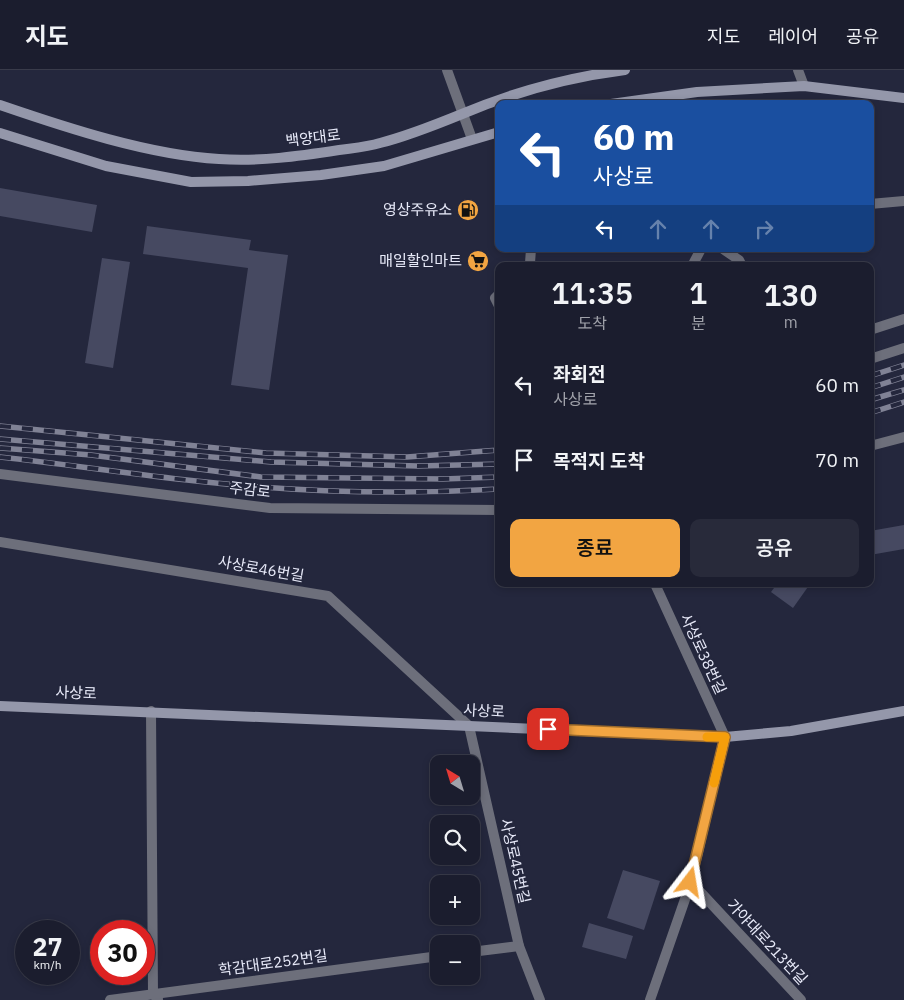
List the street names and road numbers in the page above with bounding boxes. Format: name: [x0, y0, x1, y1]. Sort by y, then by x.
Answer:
street label: 백양대로: [284, 125, 341, 150]
street label: 주감로: [228, 478, 272, 501]
street label: 사상로46번길: [217, 552, 306, 585]
street label: 사상로38번길: [676, 610, 730, 697]
street label: 사상로: [55, 682, 97, 703]
street label: 사상로: [463, 700, 505, 721]
street label: 사상로45번길: [496, 816, 535, 905]
street label: 가야대로213번길: [723, 895, 812, 988]
street label: 학감대로252번길: [217, 945, 329, 980]

